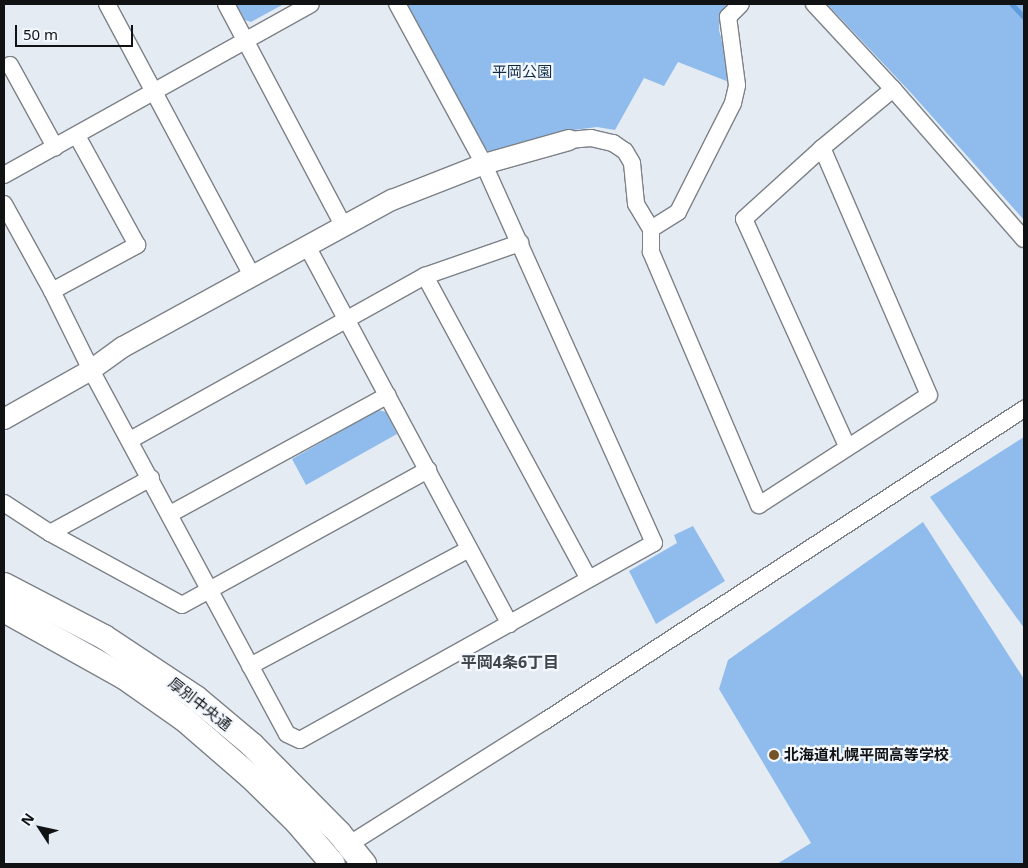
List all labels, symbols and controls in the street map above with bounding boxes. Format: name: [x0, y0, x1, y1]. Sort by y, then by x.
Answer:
scale bar: [18, 15, 135, 47]
text: 50 m: [23, 24, 58, 44]
park label: 平岡公園: [492, 63, 552, 81]
district label: 平岡4条6丁目: [461, 652, 559, 672]
street label: 厚別中央通: [165, 674, 235, 734]
place label: 北海道札幌平岡高等学校: [784, 746, 949, 764]
marker: 北海道札幌平岡高等学校: [768, 749, 780, 761]
north arrow: [15, 803, 65, 853]
text: N: [16, 809, 38, 829]

